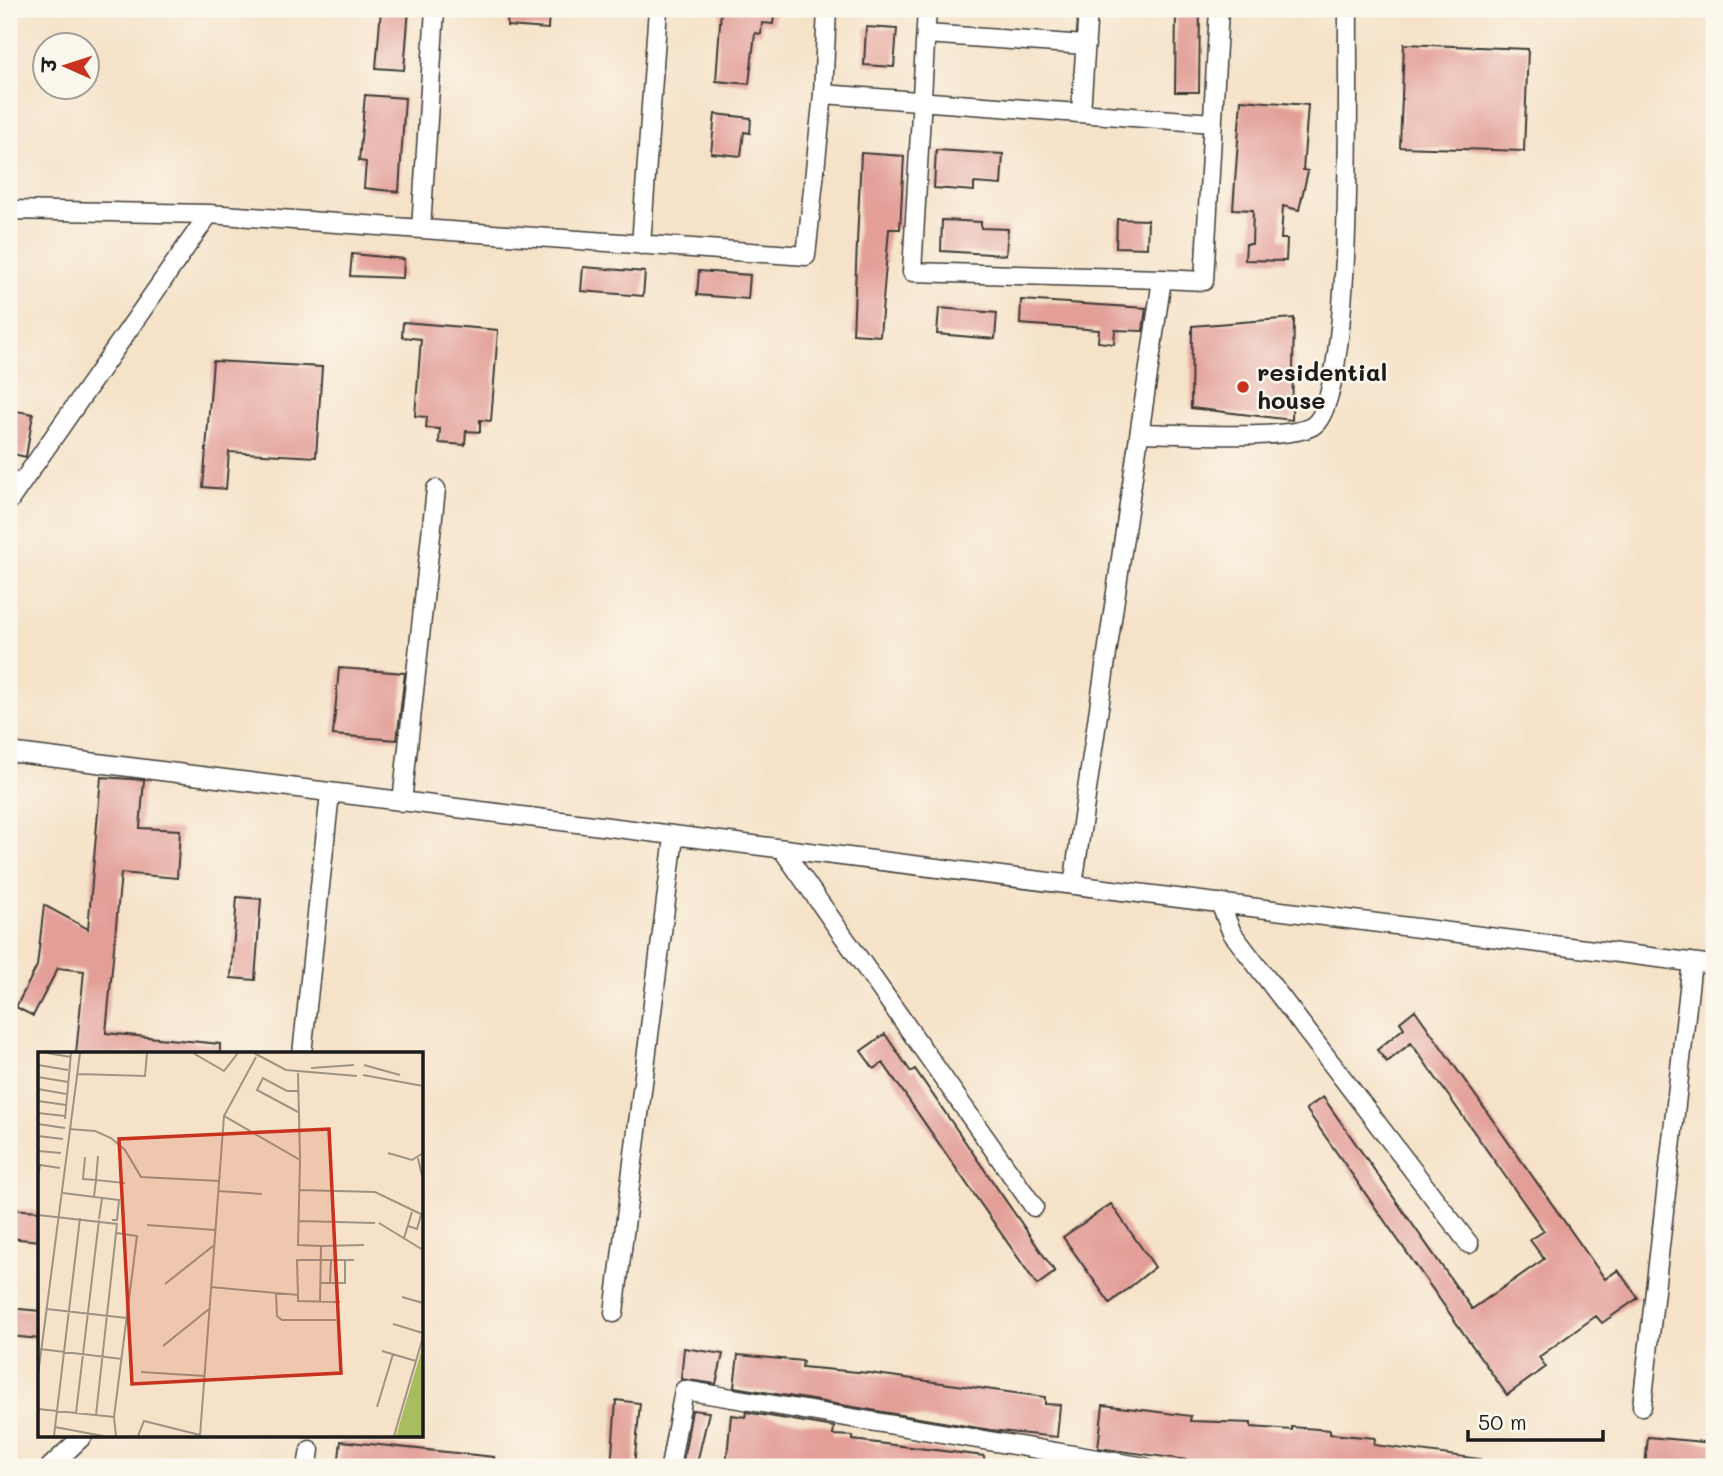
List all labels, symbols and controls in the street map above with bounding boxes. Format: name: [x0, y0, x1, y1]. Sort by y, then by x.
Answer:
north arrow: [32, 32, 102, 102]
text: उ: [36, 56, 61, 74]
place label: residential house: [1257, 356, 1387, 415]
marker: residential house: [1235, 379, 1251, 395]
inset map: [38, 1052, 424, 1438]
scale bar: [1468, 1399, 1602, 1443]
text: 50 m: [1478, 1408, 1527, 1435]

